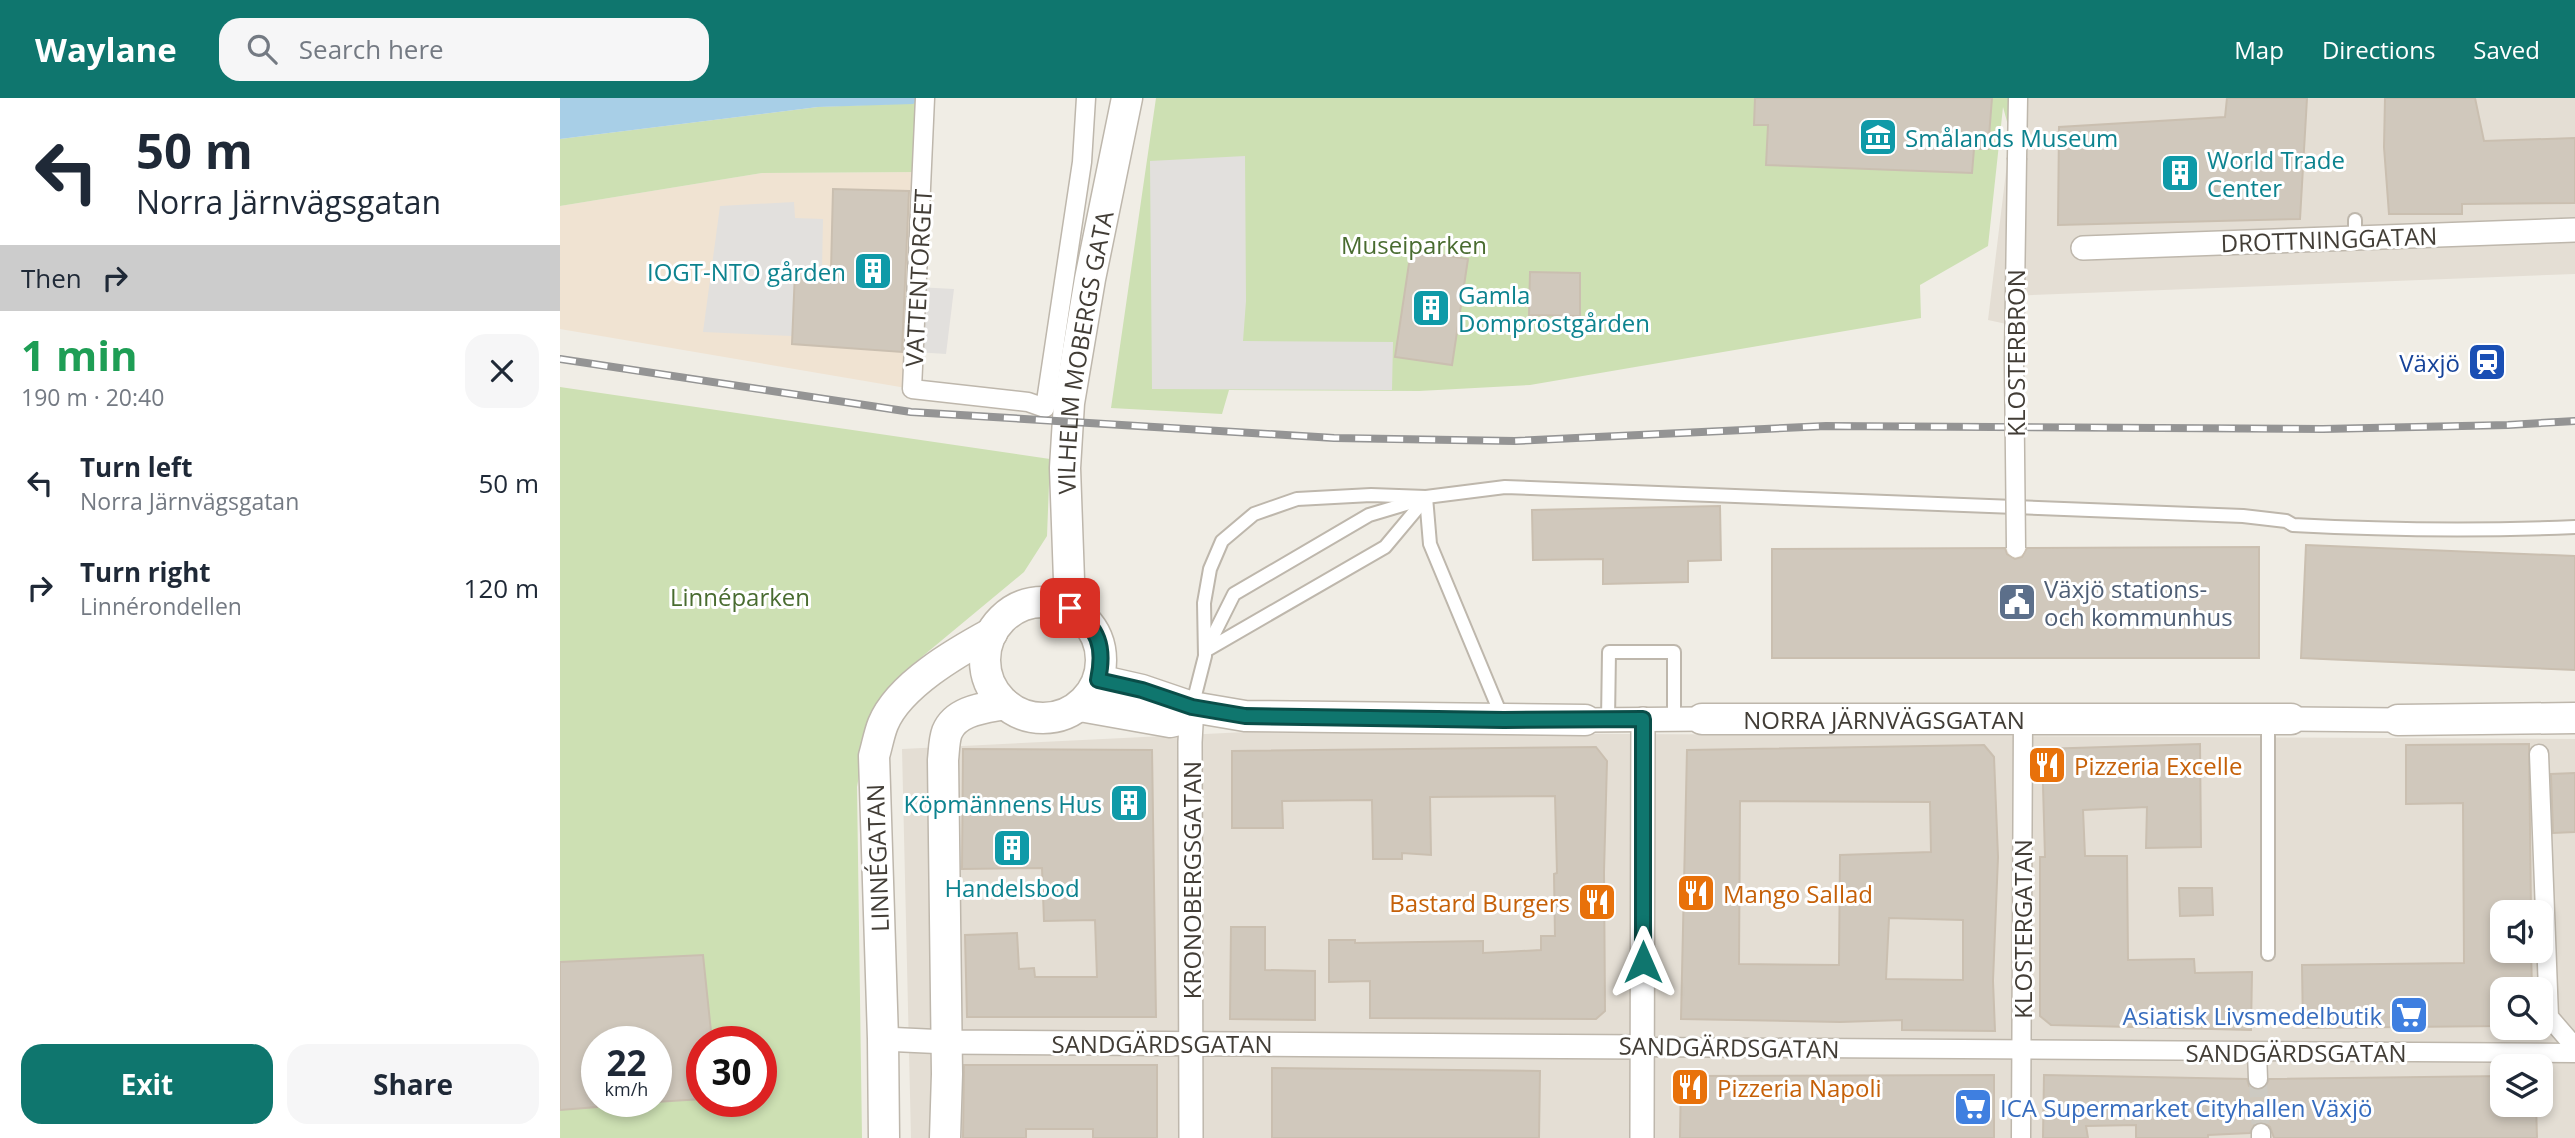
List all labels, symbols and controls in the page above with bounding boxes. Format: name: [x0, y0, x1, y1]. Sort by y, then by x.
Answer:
search box: [219, 18, 709, 81]
text: Waylane: [35, 27, 177, 72]
icon: search: [243, 30, 281, 68]
text: Search here: [299, 31, 444, 67]
text: Map: [2234, 33, 2284, 66]
text: Directions: [2322, 33, 2435, 66]
text: Saved: [2473, 33, 2540, 66]
museum icon: Smålands Museum: [1857, 116, 1899, 158]
text: 50 m: [136, 117, 253, 183]
place label: Smålands Museum: [1905, 121, 2118, 154]
icon: left: [21, 126, 112, 217]
place label: World Trade Center: [2207, 143, 2345, 204]
building icon: World Trade Center: [2159, 152, 2201, 194]
text: Norra Järnvägsgatan: [136, 180, 441, 223]
street label: VATTENTORGET: [897, 188, 939, 368]
street label: VILHELM MOBERGS GATA: [1048, 207, 1120, 495]
street label: DROTTNINGGATAN: [2220, 219, 2438, 259]
park label: Museiparken: [1341, 228, 1487, 261]
building icon: IOGT-NTO gården: [852, 250, 894, 292]
place label: IOGT-NTO gården: [647, 255, 846, 288]
icon: right: [96, 259, 134, 297]
text: Then: [21, 260, 82, 296]
street label: KLOSTERBRON: [1999, 269, 2032, 437]
place label: Gamla Domprostgården: [1458, 278, 1650, 339]
building icon: Gamla Domprostgården: [1410, 287, 1452, 329]
text: 1 min: [21, 326, 138, 383]
button: close: [465, 334, 539, 408]
station icon: Växjö: [2466, 341, 2508, 383]
place label: Växjö: [2399, 346, 2460, 379]
text: 190 m · 20:40: [21, 381, 164, 413]
text: Turn left: [80, 449, 192, 485]
icon: left: [21, 464, 59, 502]
text: 50 m: [478, 465, 539, 501]
text: Norra Järnvägsgatan: [80, 485, 299, 517]
text: Turn right: [80, 554, 211, 590]
icon: right: [21, 569, 59, 607]
text: 120 m: [464, 570, 539, 606]
place label: Växjö stations- och kommunhus: [2044, 572, 2233, 633]
pin: [1040, 578, 1100, 638]
park label: Linnéparken: [670, 580, 810, 613]
public building icon: Växjö stations- och kommunhus: [1996, 581, 2038, 623]
icon: arrive: [1051, 589, 1089, 627]
text: Linnérondellen: [80, 590, 242, 622]
street label: NORRA JÄRNVÄGSGATAN: [1743, 703, 2025, 736]
restaurant icon: Pizzeria Excelle: [2026, 744, 2068, 786]
place label: Pizzeria Excelle: [2074, 749, 2242, 782]
street label: KRONOBERGSGATAN: [1175, 761, 1208, 999]
building icon: Köpmännens Hus: [1108, 782, 1150, 824]
street label: LINNÉGATAN: [858, 784, 896, 932]
place label: Köpmännens Hus: [903, 787, 1102, 820]
building icon: Handelsbod: [991, 827, 1033, 869]
street label: KLOSTERGATAN: [2006, 839, 2039, 1019]
place label: Handelsbod: [944, 871, 1080, 904]
restaurant icon: Mango Sallad: [1675, 872, 1717, 914]
place label: Mango Sallad: [1723, 877, 1873, 910]
restaurant icon: Bastard Burgers: [1576, 881, 1618, 923]
place label: Bastard Burgers: [1389, 886, 1570, 919]
map controls: [2490, 900, 2553, 1117]
button: sound: [2490, 900, 2553, 963]
position arrow: [1606, 925, 1680, 999]
button: search: [2490, 977, 2553, 1040]
supermarket icon: Asiatisk Livsmedelbutik: [2388, 994, 2430, 1036]
place label: Asiatisk Livsmedelbutik: [2123, 999, 2382, 1032]
speed limit sign: 30: [686, 1026, 777, 1117]
street label: SANDGÄRDSGATAN: [1052, 1027, 1272, 1060]
street label: SANDGÄRDSGATAN: [1618, 1029, 1840, 1065]
street label: SANDGÄRDSGATAN: [2186, 1036, 2406, 1069]
text: 22: [606, 1039, 647, 1086]
button: Exit: [21, 1044, 273, 1124]
button: Share: [287, 1044, 539, 1124]
button: layers: [2490, 1054, 2553, 1117]
restaurant icon: Pizzeria Napoli: [1669, 1066, 1711, 1108]
place label: Pizzeria Napoli: [1717, 1071, 1882, 1104]
text: km/h: [605, 1077, 648, 1101]
supermarket icon: ICA Supermarket Cityhallen Växjö: [1952, 1086, 1994, 1128]
place label: ICA Supermarket Cityhallen Växjö: [2000, 1091, 2372, 1124]

